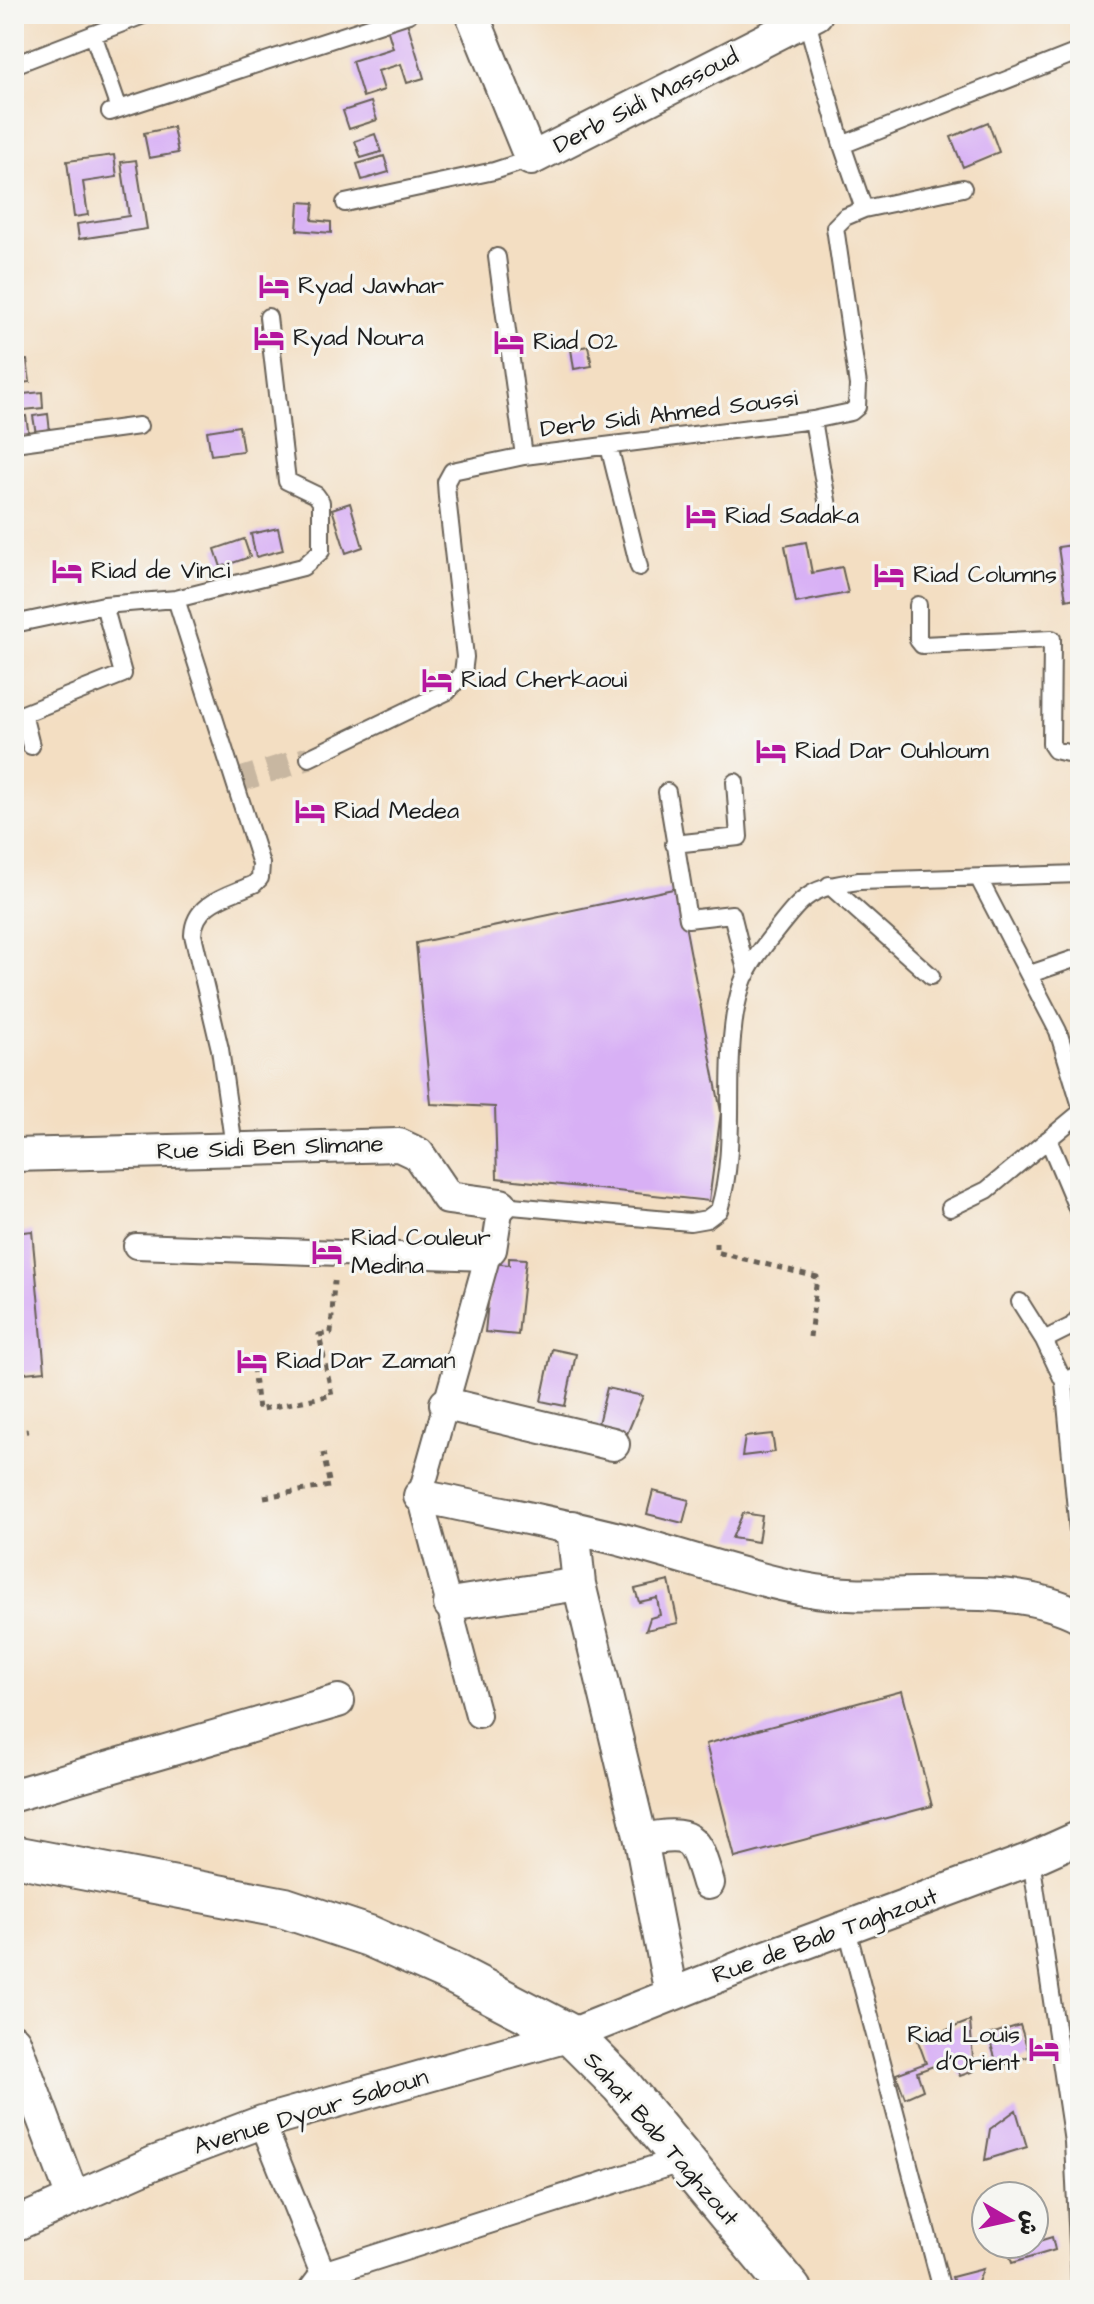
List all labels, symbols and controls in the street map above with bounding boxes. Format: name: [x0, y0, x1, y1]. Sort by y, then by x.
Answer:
street label: Derb Sidi Massoud: [548, 40, 744, 162]
hotel icon: Ryad Jawhar: [257, 269, 291, 303]
place label: Ryad Jawhar: [298, 269, 444, 304]
hotel icon: Ryad Noura: [252, 321, 286, 355]
place label: Ryad Noura: [293, 321, 424, 356]
hotel icon: Riad O2: [492, 325, 526, 359]
place label: Riad O2: [533, 325, 618, 359]
street label: Derb Sidi Ahmed Soussi: [538, 381, 800, 447]
hotel icon: Riad Sadaka: [684, 499, 718, 533]
place label: Riad Sadaka: [725, 499, 859, 533]
hotel icon: Riad de Vinci: [50, 554, 84, 588]
place label: Riad de Vinci: [91, 554, 231, 588]
hotel icon: Riad Columns: [872, 558, 906, 592]
place label: Riad Columns: [913, 558, 1057, 592]
hotel icon: Riad Cherkaoui: [420, 663, 454, 697]
place label: Riad Cherkaoui: [461, 663, 628, 697]
hotel icon: Riad Dar Ouhloum: [754, 734, 788, 768]
place label: Riad Dar Ouhloum: [795, 734, 989, 768]
hotel icon: Riad Medea: [293, 794, 327, 828]
place label: Riad Medea: [334, 794, 459, 828]
street label: Rue Sidi Ben Slimane: [156, 1127, 384, 1169]
place label: Riad Couleur Medina: [351, 1221, 491, 1283]
hotel icon: Riad Couleur Medina: [310, 1235, 344, 1269]
hotel icon: Riad Dar Zaman: [235, 1344, 269, 1378]
place label: Riad Dar Zaman: [276, 1344, 455, 1378]
street label: Rue de Bab Taghzout: [707, 1879, 943, 1994]
place label: Riad Louis d'Orient: [907, 2018, 1020, 2080]
hotel icon: Riad Louis d'Orient: [1027, 2032, 1061, 2066]
street label: Sahat Bab Taghzout: [575, 2044, 747, 2235]
street label: Avenue Dyour Saboun: [190, 2060, 433, 2165]
north arrow: [970, 2180, 1050, 2260]
text: ش: [1011, 2209, 1045, 2237]

